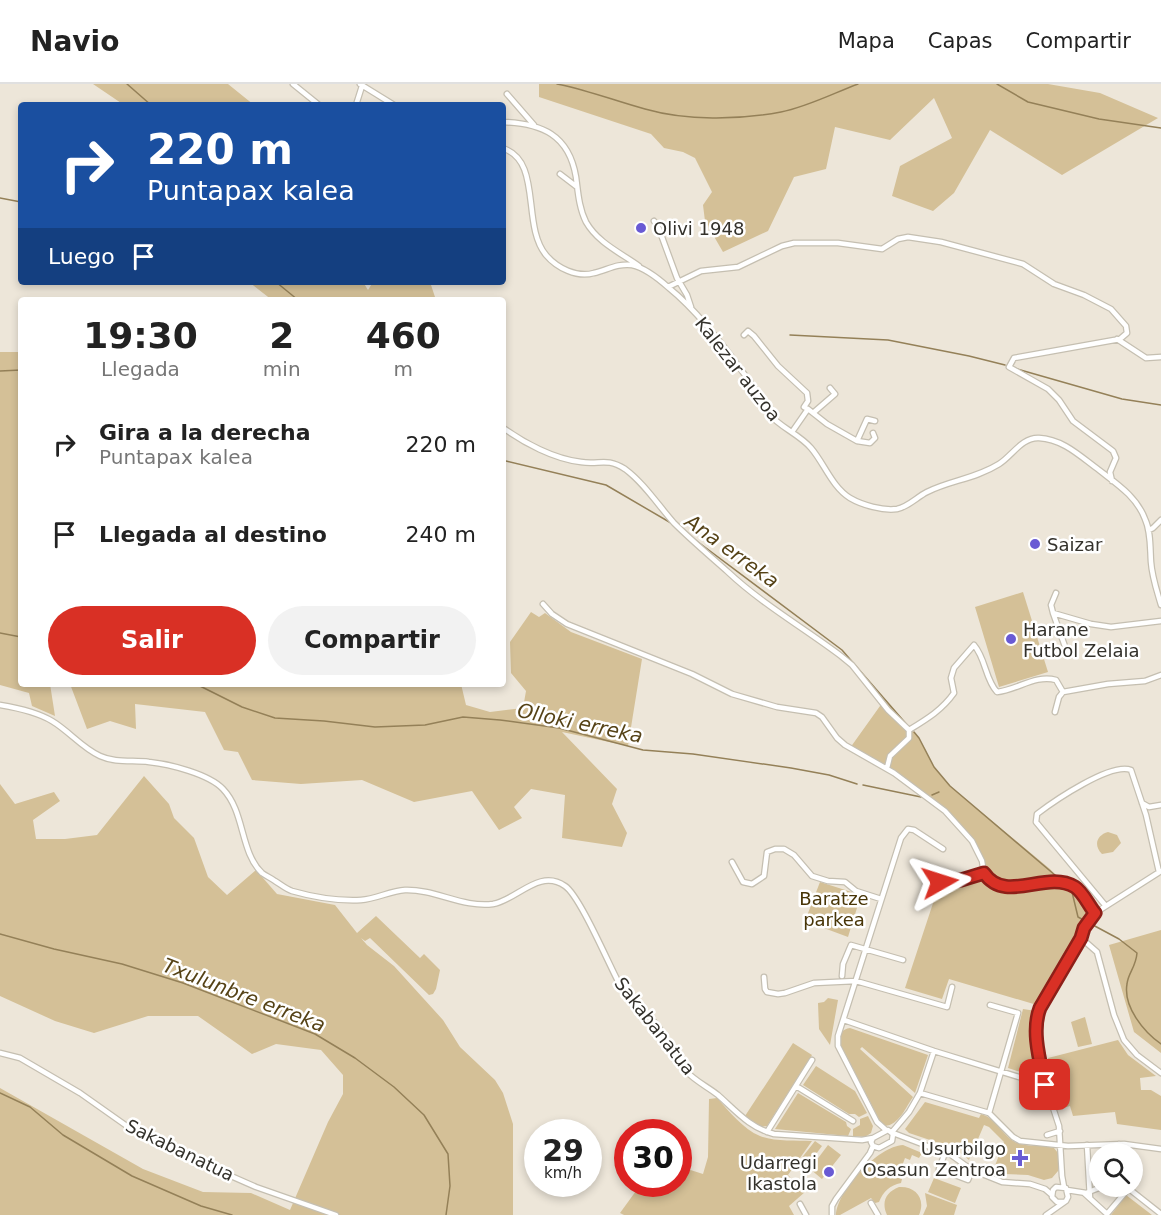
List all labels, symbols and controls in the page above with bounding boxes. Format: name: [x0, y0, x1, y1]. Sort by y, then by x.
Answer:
text: Navio: [30, 25, 119, 58]
text: Mapa: [838, 29, 895, 53]
text: Capas: [928, 29, 992, 53]
text: Compartir: [1025, 29, 1131, 53]
text: 220 m: [147, 125, 293, 174]
icon: right: [48, 126, 126, 204]
text: Puntapax kalea: [147, 175, 355, 206]
place label: Olivi 1948: [653, 218, 744, 239]
marker: Olivi 1948: [634, 221, 648, 235]
icon: arrive: [127, 240, 160, 273]
text: Luego: [48, 244, 115, 269]
street label: Kalezar auzoa: [691, 313, 785, 425]
text: 19:30: [83, 315, 198, 356]
text: 2: [269, 315, 294, 356]
text: 460: [366, 315, 441, 356]
text: Llegada: [101, 357, 180, 381]
text: min: [263, 357, 301, 381]
text: m: [394, 357, 413, 381]
text: Gira a la derecha: [99, 420, 311, 445]
icon: right: [48, 428, 81, 461]
text: 220 m: [406, 432, 476, 457]
text: Puntapax kalea: [99, 445, 253, 469]
water label: Ana erreka: [679, 508, 783, 593]
icon: arrive: [48, 518, 81, 551]
text: Llegada al destino: [99, 522, 327, 547]
text: 240 m: [406, 522, 476, 547]
place label: Saizar: [1047, 534, 1103, 555]
marker: Saizar: [1028, 537, 1042, 551]
button: Salir: [48, 606, 256, 675]
button: Compartir: [268, 606, 476, 675]
place label: Harane Futbol Zelaia: [1023, 619, 1139, 661]
marker: Harane Futbol Zelaia: [1004, 632, 1018, 646]
water label: Olloki erreka: [515, 698, 645, 748]
position arrow: [908, 850, 972, 914]
park label: Baratze parkea: [799, 888, 869, 930]
water label: Txulunbre erreka: [159, 953, 329, 1037]
street label: Sakabanatua: [610, 973, 700, 1079]
pin: [1019, 1059, 1070, 1110]
icon: arrive: [1028, 1068, 1061, 1101]
street label: Sakabanatua: [122, 1115, 238, 1185]
speed limit sign: 30: [614, 1119, 692, 1197]
text: 29: [542, 1133, 584, 1168]
place label: Usurbilgo Osasun Zentroa: [863, 1138, 1006, 1180]
map controls: [1089, 1143, 1143, 1197]
button: search: [1089, 1143, 1143, 1197]
marker: Usurbilgo Osasun Zentroa: [1011, 1149, 1029, 1167]
place label: Udarregi Ikastola: [740, 1152, 817, 1194]
text: km/h: [544, 1164, 582, 1182]
marker: Udarregi Ikastola: [822, 1165, 836, 1179]

